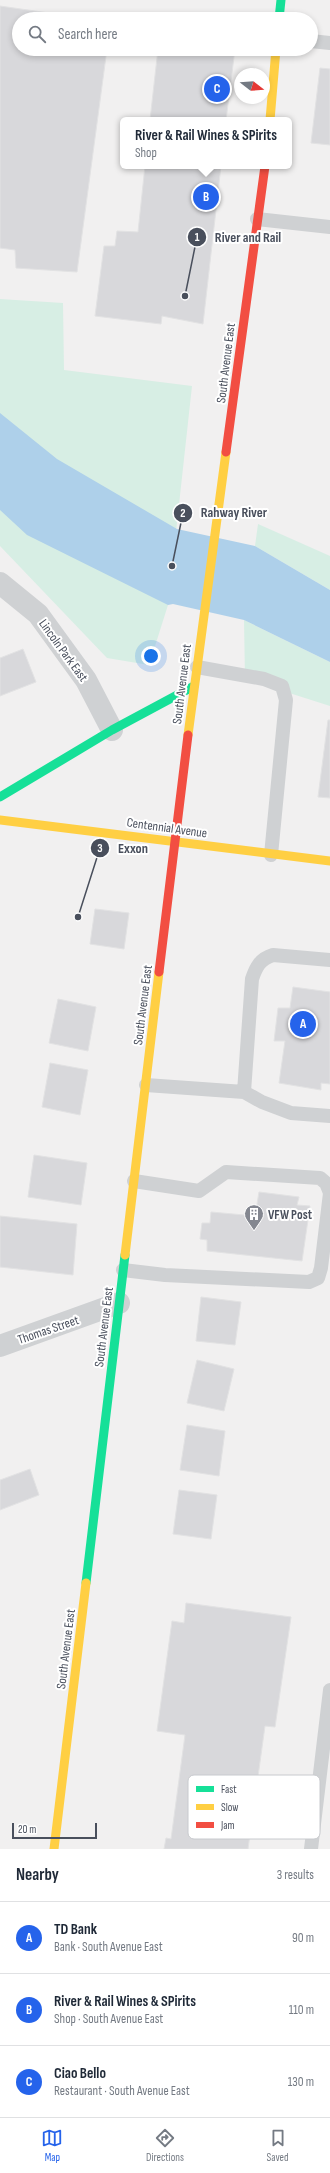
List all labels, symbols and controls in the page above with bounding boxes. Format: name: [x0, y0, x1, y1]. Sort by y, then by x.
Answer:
search box: [12, 12, 318, 56]
icon: search: [26, 23, 48, 45]
text: Search here: [58, 25, 118, 44]
north arrow: [234, 68, 270, 104]
pin: C: [204, 74, 230, 104]
popup: [120, 117, 292, 169]
text: River & Rail Wines & SPirits: [135, 126, 277, 145]
text: Shop: [135, 145, 157, 161]
pin: B: [193, 182, 219, 212]
callout: River and Rail: [187, 224, 289, 250]
text: River and Rail: [215, 229, 281, 246]
text: 1: [195, 230, 200, 245]
street label: South Avenue East: [213, 322, 239, 404]
callout: Rahway River: [173, 500, 275, 526]
text: Rahway River: [201, 504, 268, 521]
text: 2: [180, 506, 186, 521]
street label: Lincoln Park East: [35, 616, 91, 685]
street label: South Avenue East: [169, 643, 195, 725]
your location: [141, 646, 161, 666]
street label: Centennial Avenue: [126, 814, 208, 842]
callout: Exxon: [90, 835, 156, 861]
text: Exxon: [118, 840, 148, 857]
text: 3: [97, 841, 103, 856]
street label: South Avenue East: [130, 964, 156, 1046]
pin: A: [290, 1009, 316, 1039]
building icon: VFW Post: [243, 1203, 265, 1231]
place label: VFW Post: [268, 1207, 313, 1223]
street label: South Avenue East: [91, 1286, 117, 1368]
street label: Thomas Street: [16, 1312, 81, 1348]
street label: South Avenue East: [53, 1608, 79, 1690]
legend: [188, 1775, 320, 1839]
text: Fast: [221, 1783, 237, 1796]
text: Slow: [221, 1801, 238, 1814]
text: Jam: [220, 1819, 235, 1832]
scale bar: [12, 1821, 97, 1840]
text: 20 m: [18, 1823, 36, 1836]
text: Nearby: [16, 1865, 59, 1885]
text: 3 results: [277, 1867, 314, 1883]
text: TD Bank: [54, 1920, 97, 1939]
text: A: [26, 1930, 32, 1946]
text: 90 m: [292, 1930, 314, 1946]
text: Bank · South Avenue East: [54, 1939, 163, 1955]
text: River & Rail Wines & SPirits: [54, 1992, 196, 2011]
text: B: [26, 2002, 32, 2018]
text: 110 m: [289, 2002, 314, 2018]
text: Shop · South Avenue East: [54, 2011, 163, 2027]
text: Ciao Bello: [54, 2064, 106, 2083]
text: C: [26, 2074, 32, 2090]
text: 130 m: [288, 2074, 314, 2090]
text: Restaurant · South Avenue East: [54, 2083, 190, 2099]
tab: Map: [41, 2127, 63, 2164]
tab: Directions: [146, 2127, 184, 2164]
tab: Saved: [267, 2127, 289, 2164]

